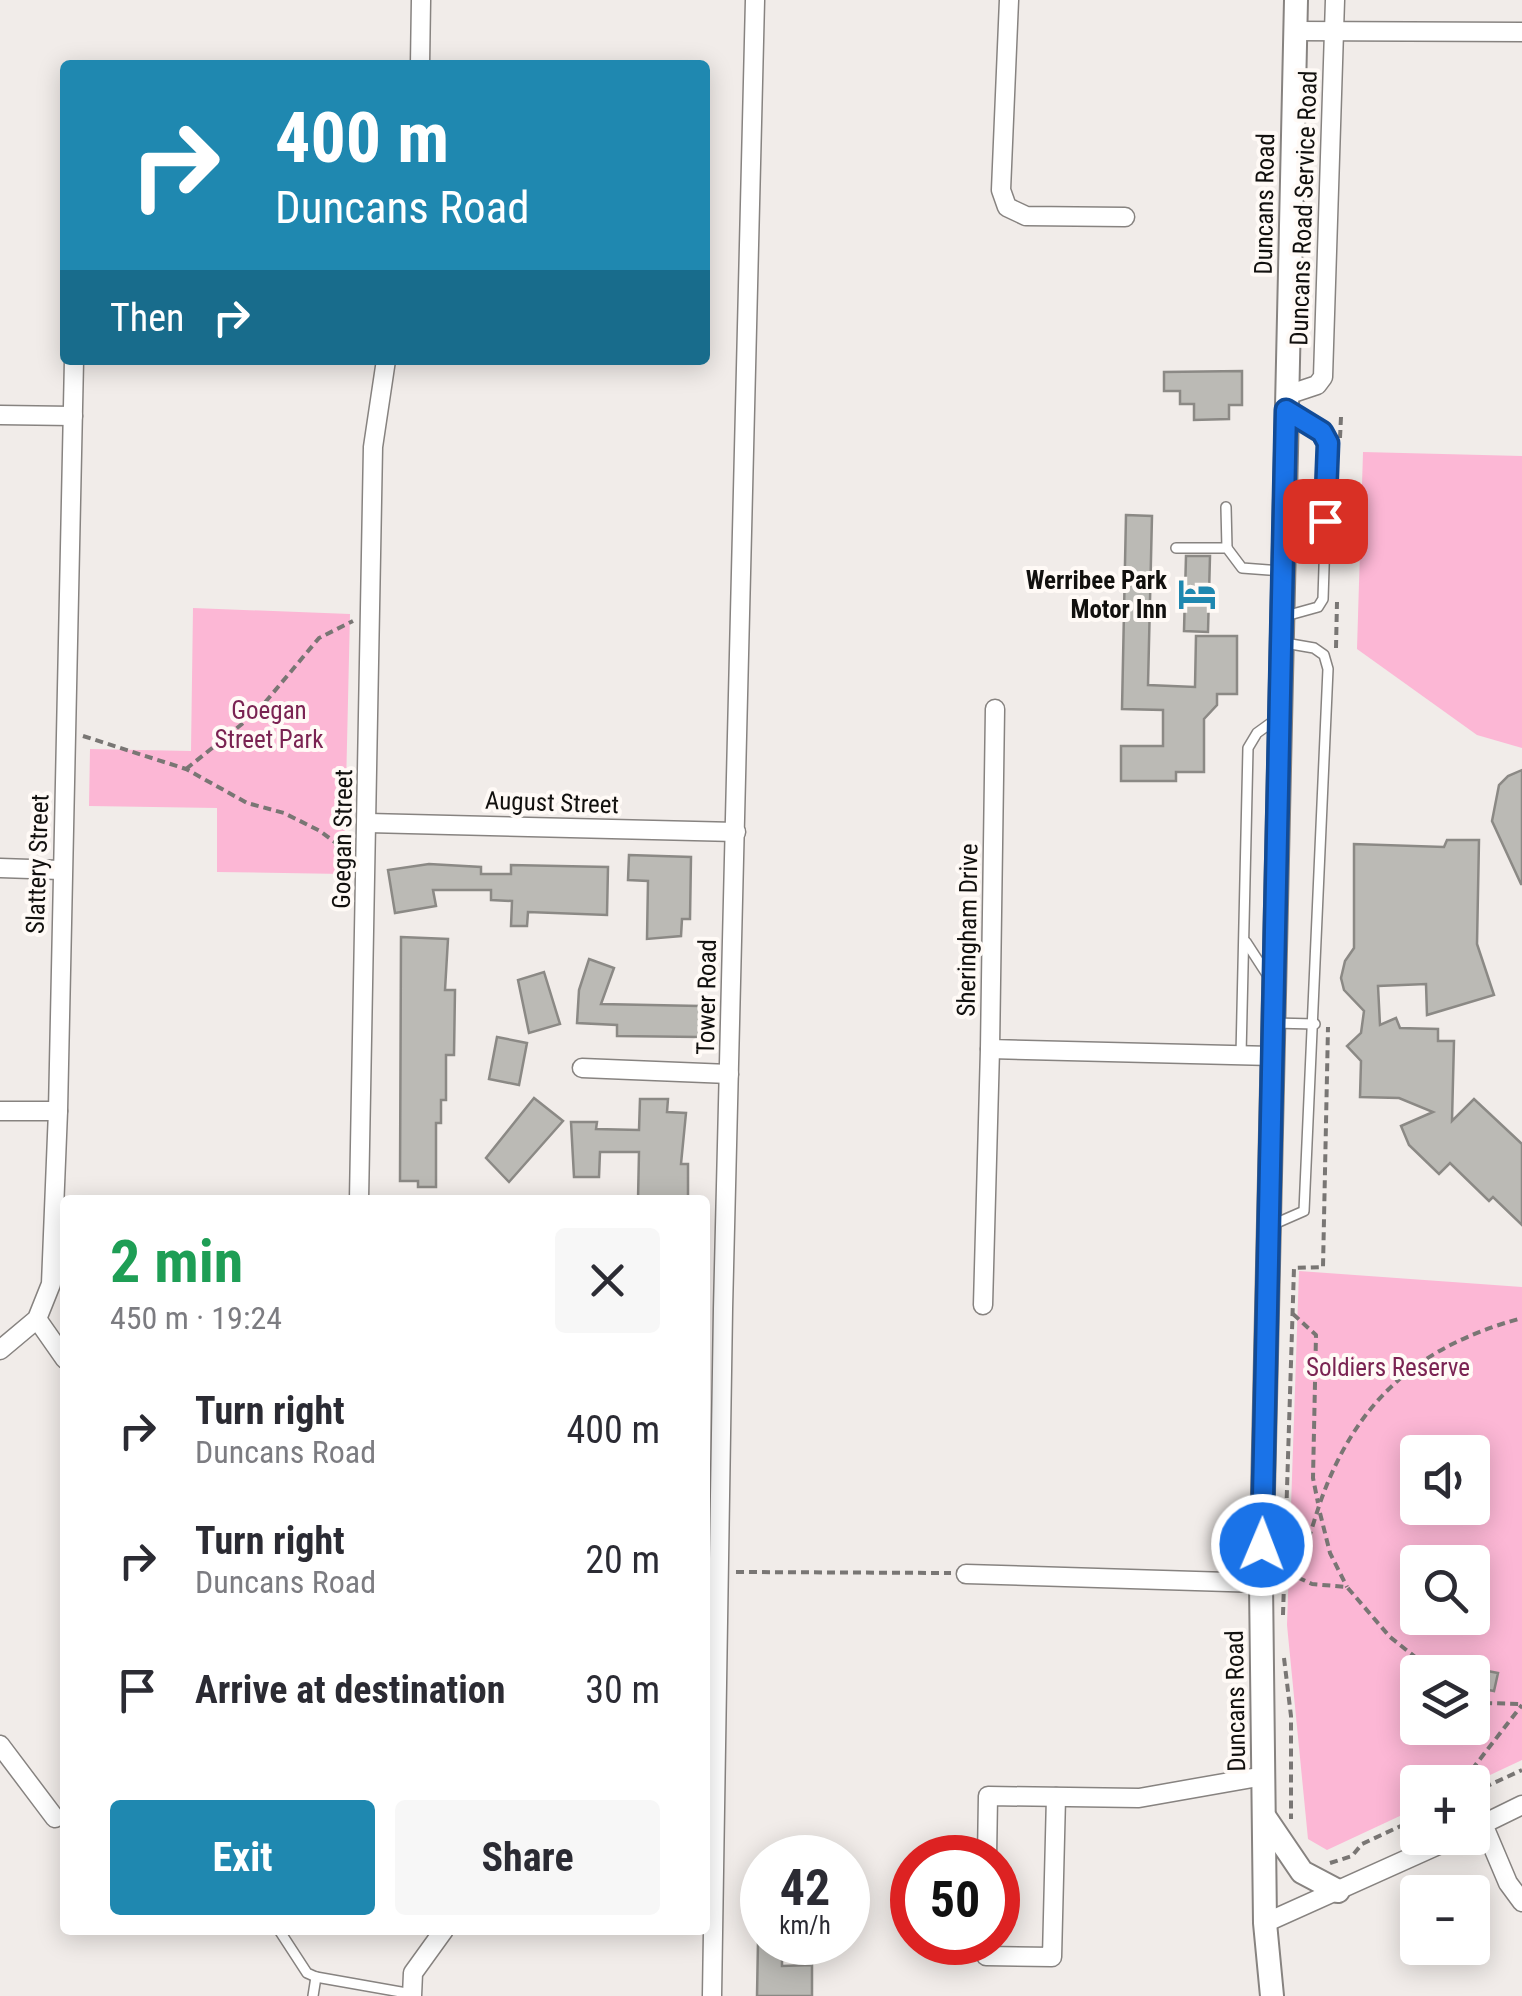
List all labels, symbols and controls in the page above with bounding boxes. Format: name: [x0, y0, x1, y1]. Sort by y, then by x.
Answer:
street label: Duncans Road Service Road: [1284, 70, 1323, 346]
text: 400 m: [275, 97, 449, 179]
icon: right: [110, 100, 240, 230]
street label: Duncans Road: [1249, 133, 1280, 275]
text: Duncans Road: [275, 181, 530, 234]
icon: right: [204, 290, 259, 345]
text: Then: [110, 296, 184, 340]
pin: [1283, 479, 1368, 564]
icon: arrive: [1298, 494, 1353, 549]
place label: Werribee Park Motor Inn: [1026, 566, 1167, 624]
hotel icon: Werribee Park Motor Inn: [1176, 573, 1218, 615]
park label: Goegan Street Park: [215, 696, 324, 754]
street label: Goegan Street: [327, 769, 358, 909]
street label: August Street: [485, 786, 619, 819]
street label: Slattery Street: [21, 794, 54, 934]
street label: Sheringham Drive: [951, 843, 984, 1017]
street label: Tower Road: [691, 939, 722, 1055]
text: 2 min: [110, 1226, 243, 1297]
button: close: [555, 1228, 660, 1333]
text: 450 m · 19:24: [110, 1299, 282, 1337]
park label: Soldiers Reserve: [1306, 1353, 1470, 1382]
text: Turn right: [195, 1389, 345, 1433]
icon: right: [110, 1403, 165, 1458]
text: 400 m: [566, 1408, 660, 1452]
text: Duncans Road: [195, 1433, 376, 1471]
map controls: [1400, 1435, 1490, 1965]
button: sound: [1400, 1435, 1490, 1525]
position arrow: [1210, 1493, 1314, 1597]
text: Turn right: [195, 1519, 345, 1563]
icon: right: [110, 1533, 165, 1588]
text: 20 m: [585, 1538, 660, 1582]
button: search: [1400, 1545, 1490, 1635]
text: Duncans Road: [195, 1563, 376, 1601]
street label: Duncans Road: [1220, 1630, 1251, 1772]
button: layers: [1400, 1655, 1490, 1745]
icon: arrive: [110, 1663, 165, 1718]
text: Arrive at destination: [195, 1668, 505, 1712]
text: 30 m: [585, 1668, 660, 1712]
button: +: [1400, 1765, 1490, 1855]
button: Exit: [110, 1800, 375, 1915]
button: Share: [395, 1800, 660, 1915]
speed limit sign: 50: [890, 1835, 1020, 1965]
text: 42: [780, 1859, 830, 1917]
button: −: [1400, 1875, 1490, 1965]
text: km/h: [779, 1911, 831, 1940]

